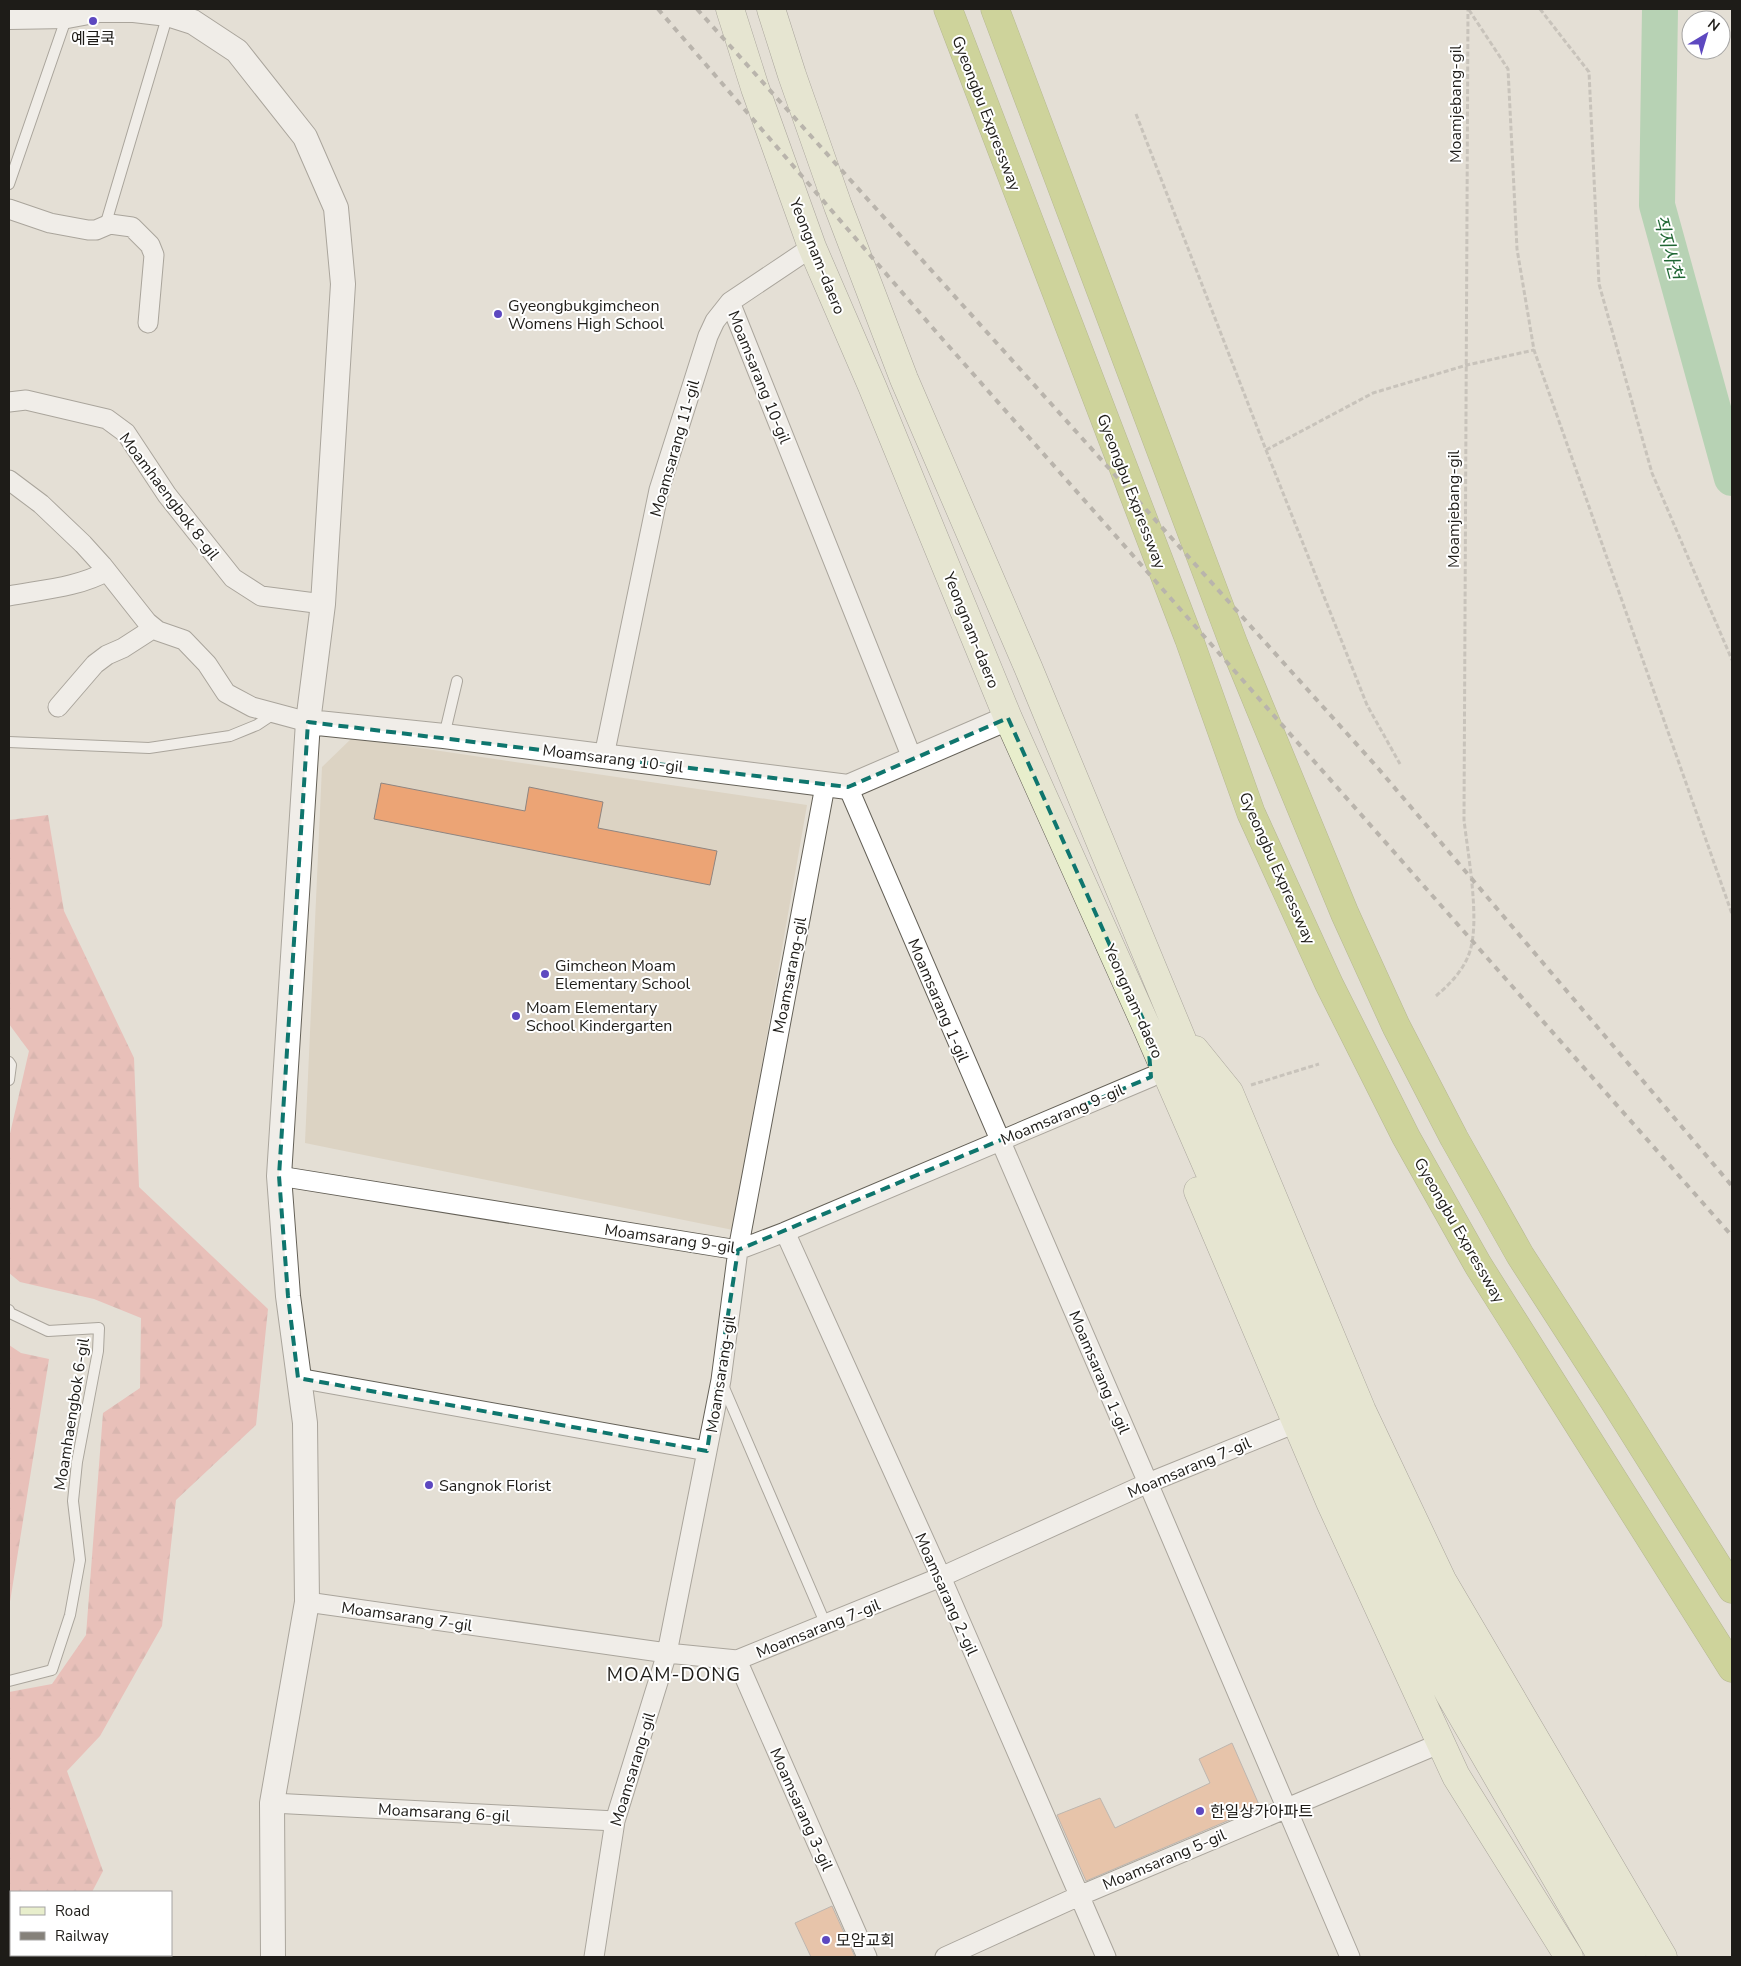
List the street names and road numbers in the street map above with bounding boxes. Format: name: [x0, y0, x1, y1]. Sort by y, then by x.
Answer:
street label: Gyeongbu Expressway: [946, 33, 1026, 195]
street label: Moamjebang-gil: [1445, 45, 1467, 163]
street label: Yeongnam-daero: [783, 194, 850, 318]
street label: Moamsarang 10-gil: [722, 308, 796, 447]
street label: Moamsarang 11-gil: [645, 377, 705, 519]
street label: Gyeongbu Expressway: [1091, 411, 1171, 573]
street label: Moamhaengbok 8-gil: [114, 428, 225, 565]
street label: Moamjebang-gil: [1443, 450, 1465, 568]
street label: Yeongnam-daero: [937, 568, 1004, 692]
street label: Moamsarang 10-gil: [541, 739, 685, 779]
street label: Gyeongbu Expressway: [1234, 789, 1321, 949]
street label: Moamsarang-gil: [768, 915, 812, 1035]
street label: Moamsarang 1-gil: [902, 935, 974, 1066]
street label: Yeongnam-daero: [1098, 940, 1168, 1062]
street label: Moamsarang 9-gil: [997, 1079, 1128, 1151]
street label: Gyeongbu Expressway: [1409, 1154, 1510, 1308]
street label: Moamsarang 9-gil: [603, 1219, 737, 1259]
street label: Moamsarang 1-gil: [1063, 1307, 1135, 1438]
street label: Moamsarang-gil: [701, 1314, 741, 1434]
street label: Moamhaengbok 6-gil: [49, 1336, 95, 1492]
street label: Moamsarang 7-gil: [1124, 1432, 1255, 1504]
street label: Moamsarang 2-gil: [909, 1530, 983, 1659]
street label: Moamsarang 7-gil: [753, 1594, 884, 1664]
street label: Moamsarang 7-gil: [340, 1597, 474, 1637]
street label: Moamsarang-gil: [605, 1709, 661, 1829]
street label: Moamsarang 3-gil: [764, 1745, 838, 1874]
street label: Moamsarang 6-gil: [377, 1799, 511, 1827]
street label: Moamsarang 5-gil: [1099, 1824, 1230, 1896]

